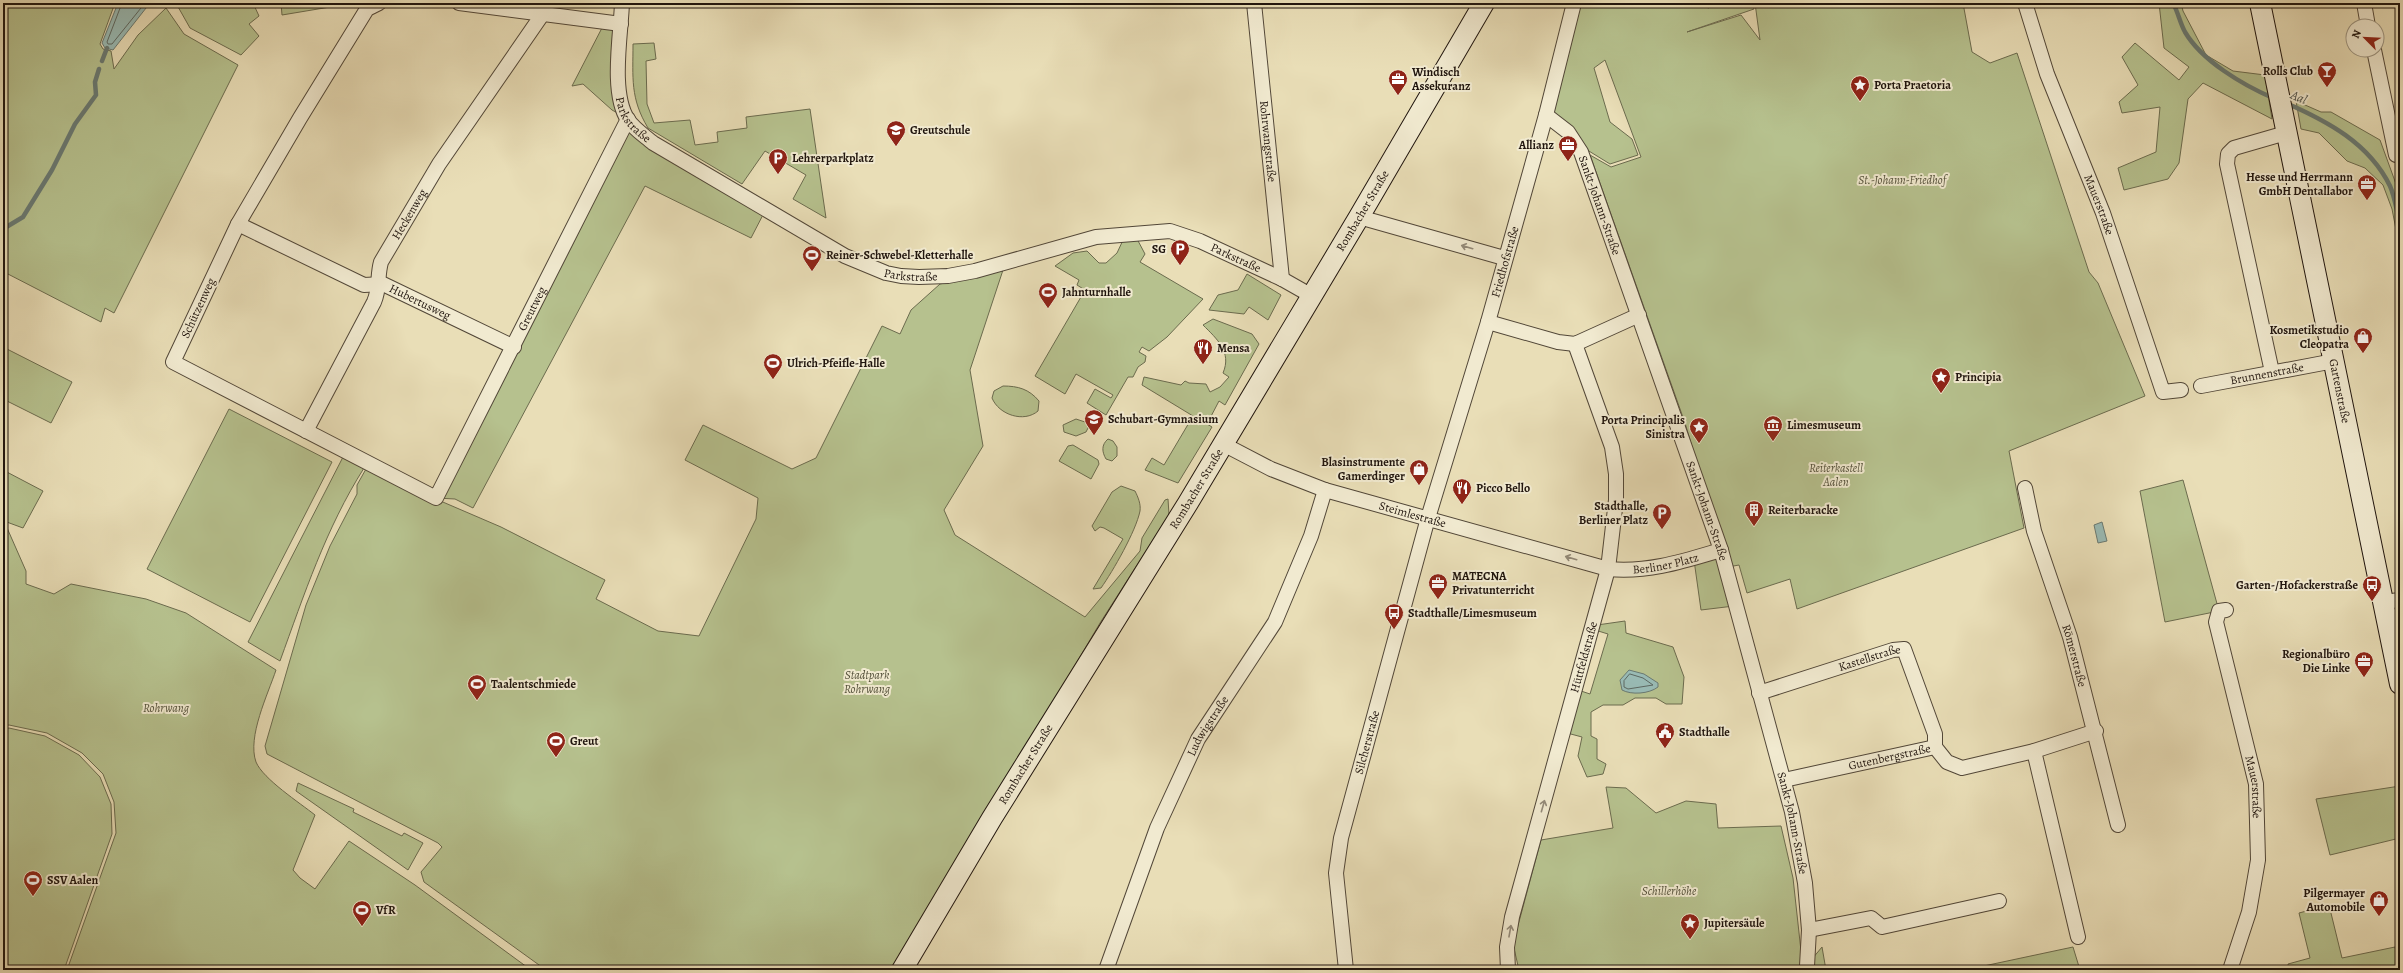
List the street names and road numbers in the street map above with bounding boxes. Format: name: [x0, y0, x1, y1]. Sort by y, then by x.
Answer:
street label: Parkstraße: [612, 95, 654, 146]
street label: Rohrwangstraße: [1256, 100, 1280, 183]
street label: Sankt-Johann-Straße: [1575, 153, 1625, 257]
street label: Rombacher Straße: [1332, 167, 1393, 254]
street label: Mauerstraße: [2080, 172, 2118, 237]
street label: Heckenweg: [388, 186, 430, 243]
street label: Friedhofstraße: [1487, 224, 1522, 299]
street label: Parkstraße: [1208, 239, 1264, 276]
street label: Parkstraße: [882, 265, 938, 285]
street label: Schützenweg: [177, 275, 219, 341]
street label: Hubertusweg: [386, 280, 453, 323]
street label: Greutweg: [514, 284, 550, 334]
street label: Gartenstraße: [2325, 357, 2354, 425]
street label: Brunnenstraße: [2229, 359, 2305, 388]
street label: Rombacher Straße: [1166, 446, 1227, 532]
street label: Sankt-Johann-Straße: [1682, 459, 1732, 562]
street label: Steimlestraße: [1377, 497, 1448, 531]
street label: Berliner Platz: [1632, 549, 1700, 578]
street label: Hüttfeldstraße: [1566, 620, 1601, 695]
street label: Römerstraße: [2058, 622, 2090, 689]
street label: Kastellstraße: [1836, 641, 1901, 675]
street label: Ludwigstraße: [1183, 693, 1232, 759]
street label: Silcherstraße: [1351, 709, 1383, 776]
street label: Rombacher Straße: [995, 721, 1056, 807]
street label: Gutenbergstraße: [1847, 740, 1932, 774]
street label: Mauerstraße: [2241, 754, 2265, 819]
street label: Sankt-Johann-Straße: [1773, 770, 1811, 876]

